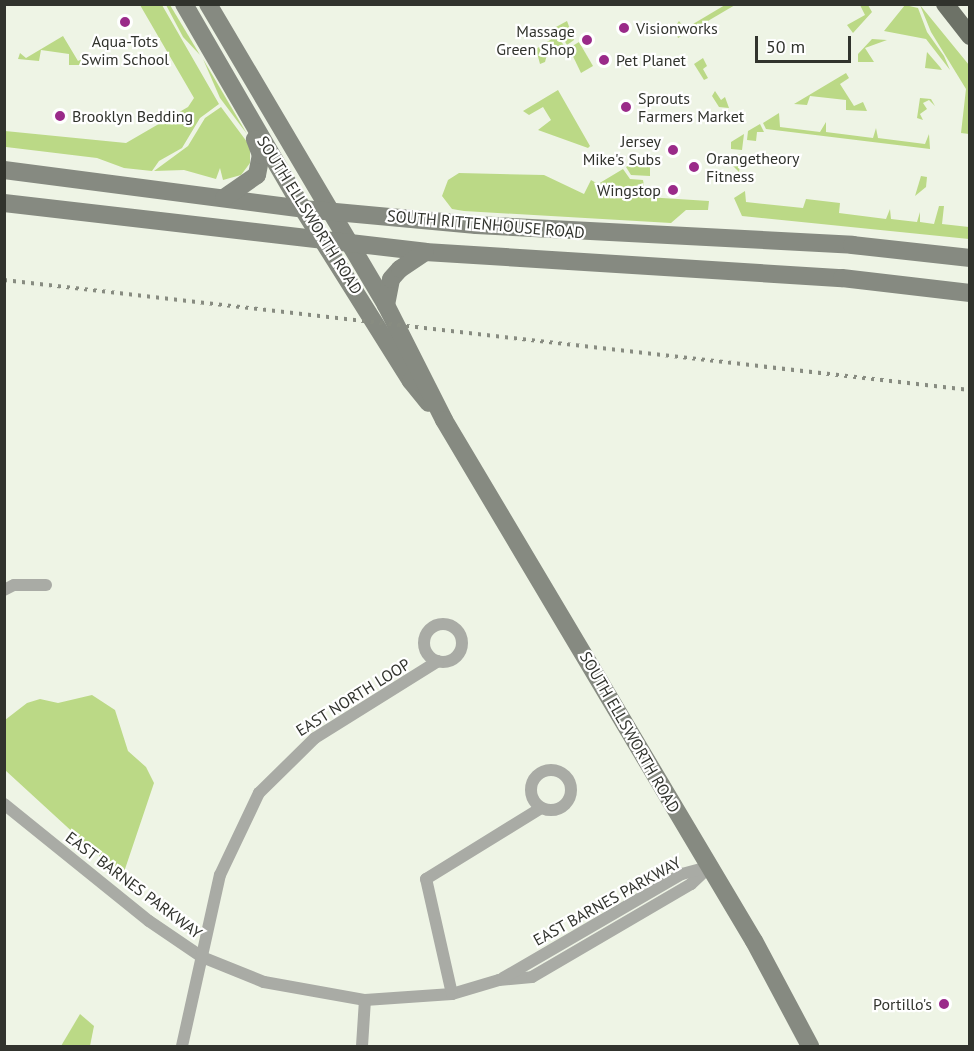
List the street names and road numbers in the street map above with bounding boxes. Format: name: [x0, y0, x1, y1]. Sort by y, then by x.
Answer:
street label: SOUTH ELLSWORTH ROAD: [253, 132, 367, 298]
street label: SOUTH RITTENHOUSE ROAD: [387, 206, 585, 242]
street label: SOUTH ELLSWORTH ROAD: [576, 648, 684, 816]
street label: EAST NORTH LOOP: [292, 654, 414, 740]
street label: EAST BARNES PARKWAY: [62, 827, 206, 943]
street label: EAST BARNES PARKWAY: [530, 852, 684, 950]

